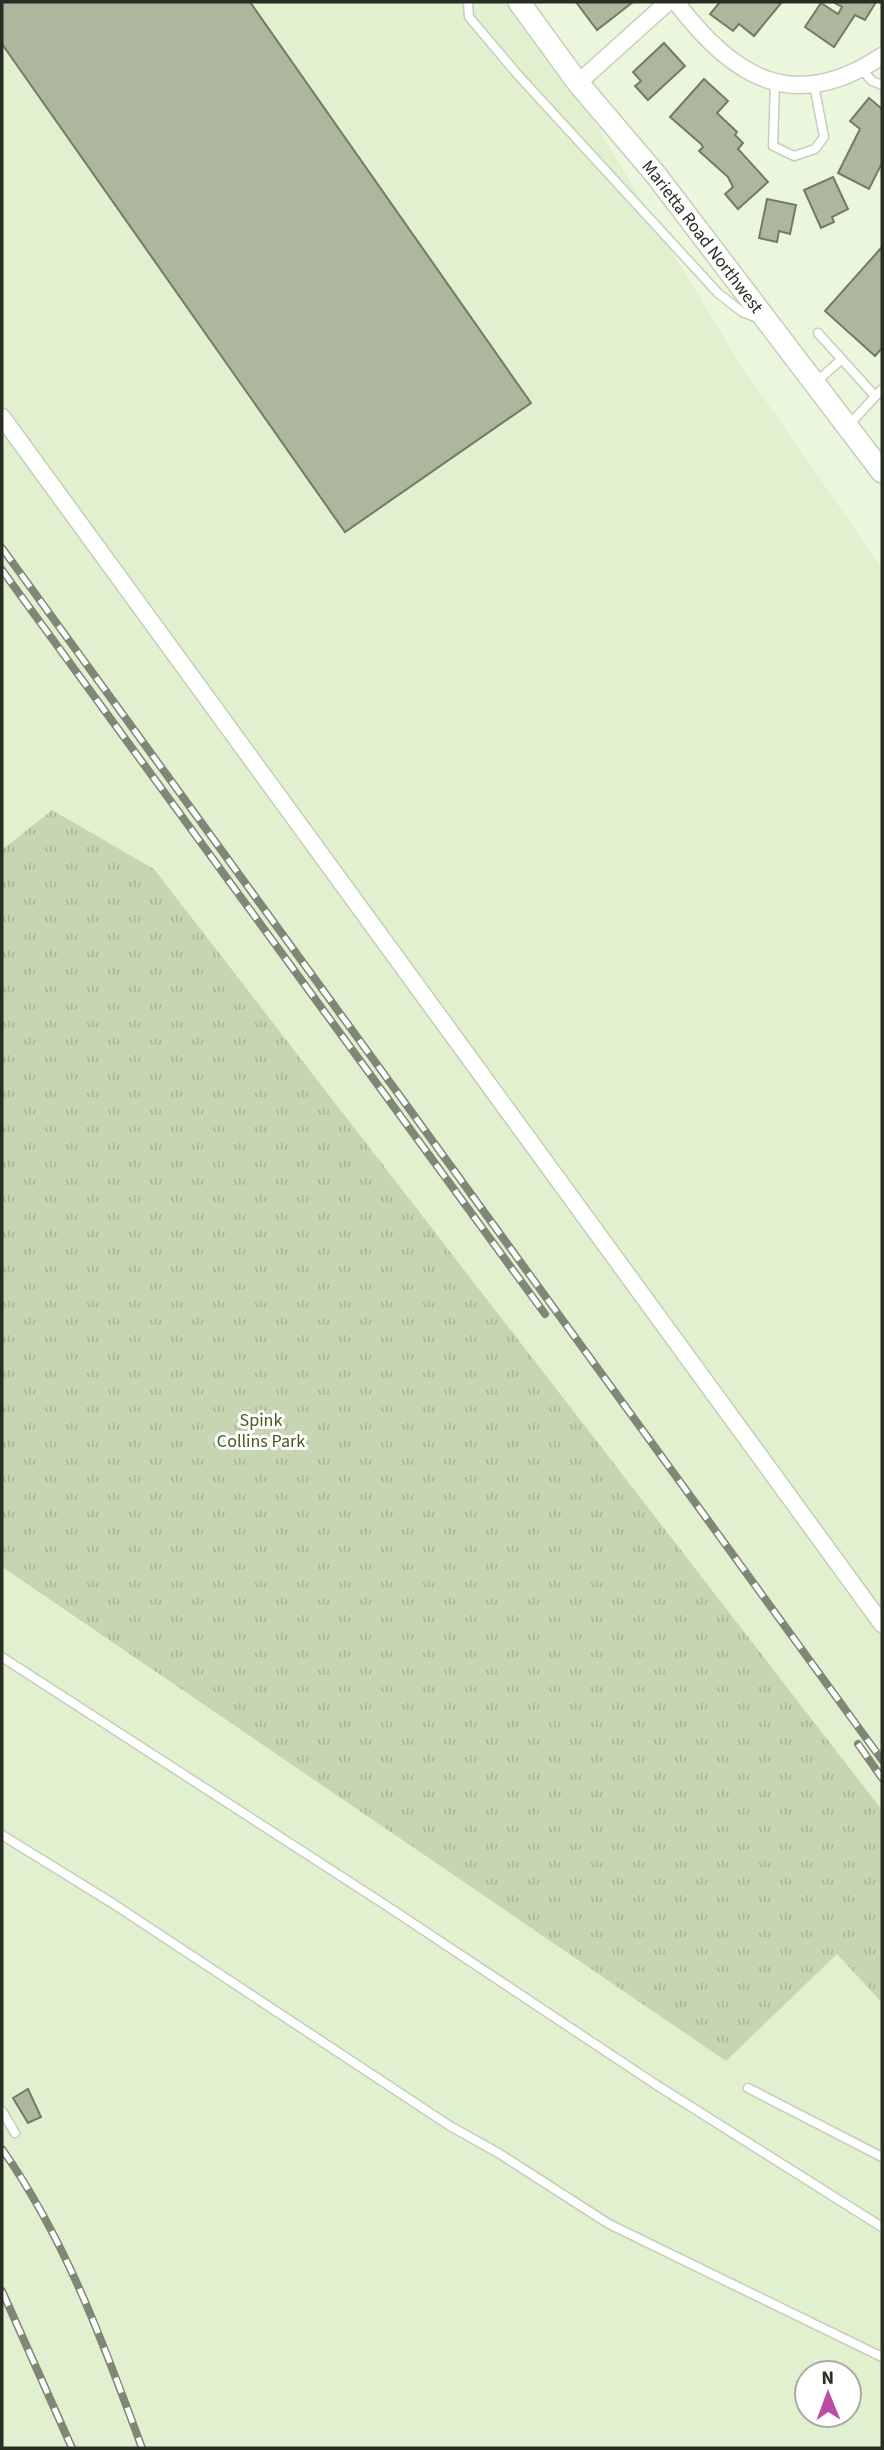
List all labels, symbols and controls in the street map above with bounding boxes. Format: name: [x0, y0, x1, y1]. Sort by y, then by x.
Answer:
street label: Marietta Road Northwest: [636, 155, 769, 319]
park label: Spink Collins Park: [217, 1408, 305, 1454]
north arrow: [793, 2359, 863, 2429]
text: N: [821, 2365, 834, 2392]

